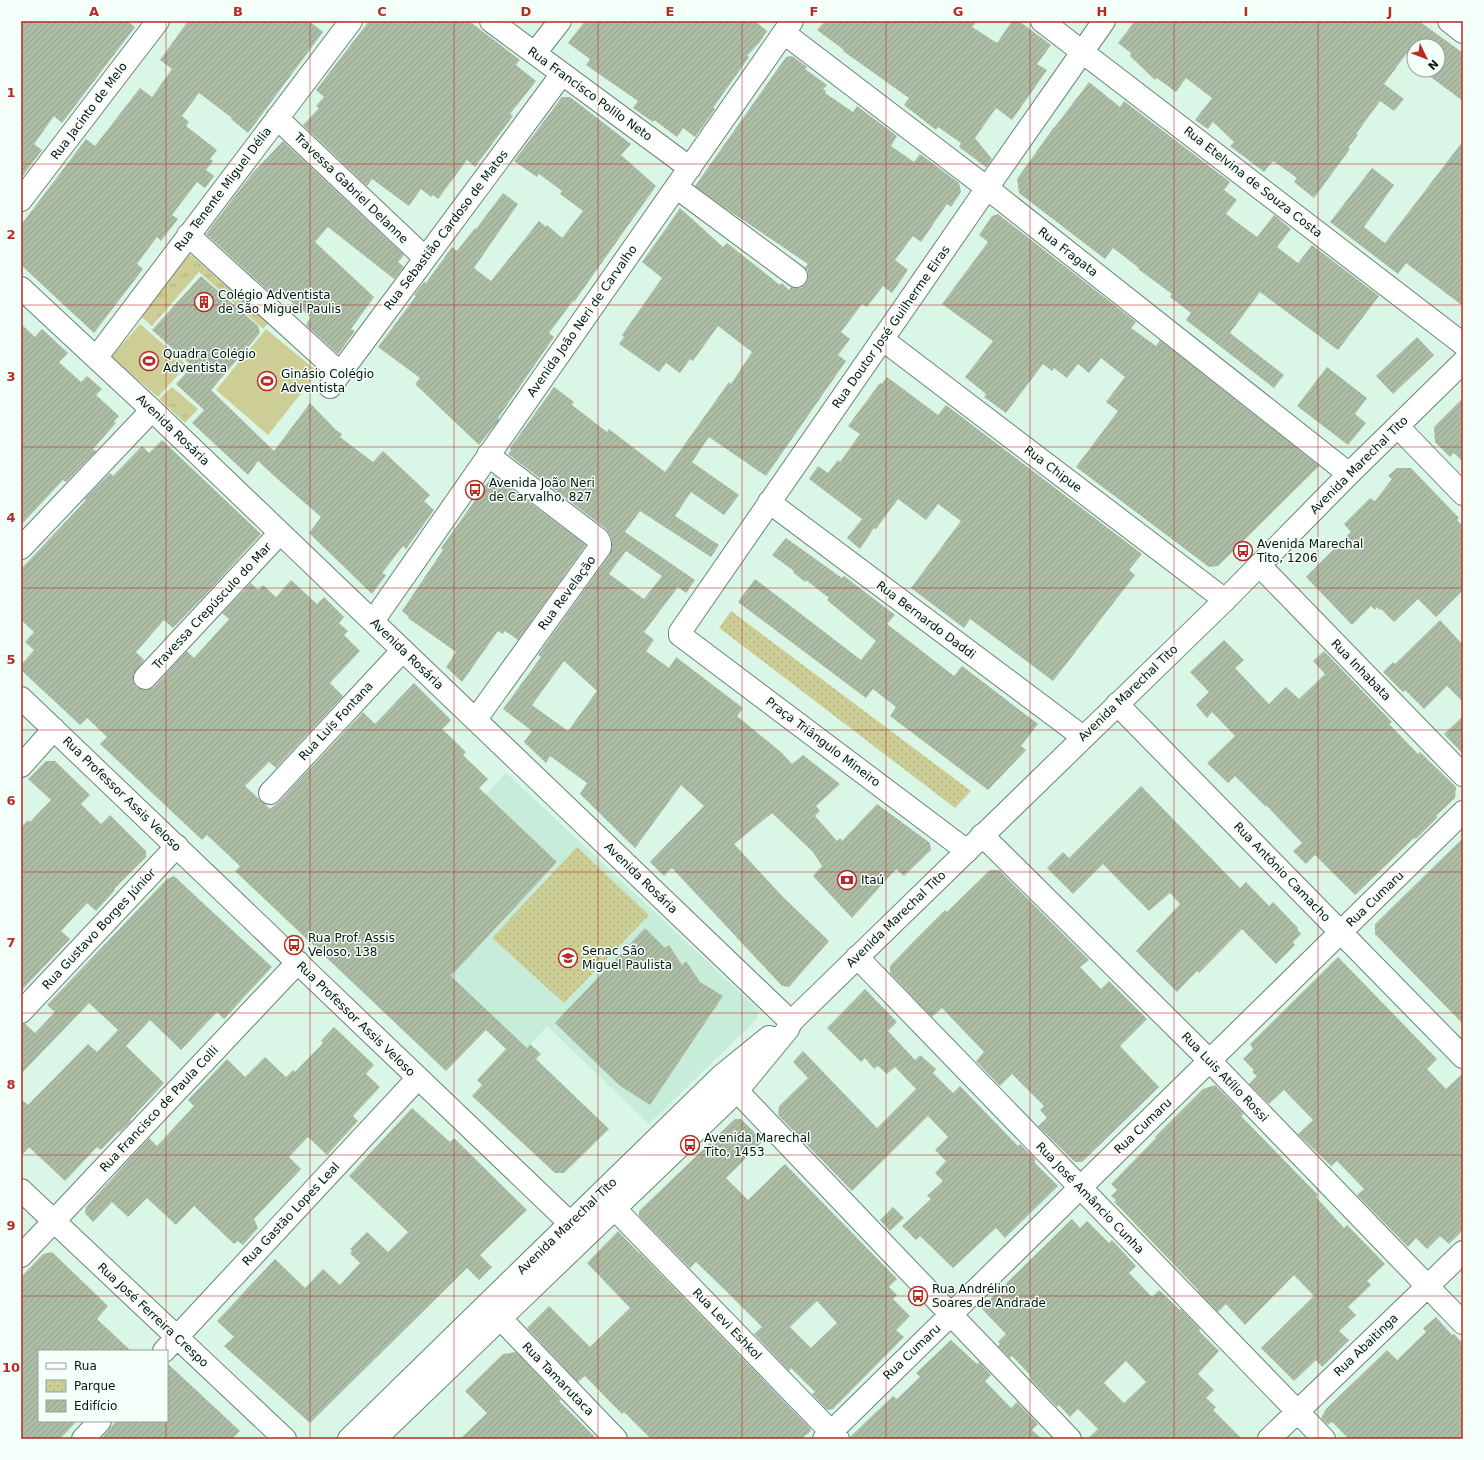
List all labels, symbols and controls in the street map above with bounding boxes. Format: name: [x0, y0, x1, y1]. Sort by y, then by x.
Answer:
text: A: [89, 4, 99, 19]
text: B: [233, 4, 243, 19]
text: C: [377, 4, 387, 19]
text: D: [521, 4, 532, 19]
text: E: [666, 4, 674, 19]
text: F: [810, 4, 818, 19]
text: G: [953, 4, 963, 19]
text: H: [1097, 4, 1107, 19]
text: I: [1244, 4, 1248, 19]
text: J: [1387, 4, 1392, 19]
north arrow: [1406, 38, 1446, 78]
street label: Rua Francisco Polilo Neto: [525, 44, 655, 144]
text: N: [1425, 57, 1441, 72]
street label: Rua Jacinto de Melo: [48, 60, 130, 162]
text: 1: [6, 85, 16, 100]
street label: Rua Tenente Miguel Délia: [172, 124, 274, 254]
street label: Rua Etelvina de Souza Costa: [1181, 124, 1325, 240]
street label: Travessa Gabriel Delanne: [290, 129, 411, 246]
street label: Rua Sebastião Cardoso de Matos: [381, 147, 511, 313]
street label: Rua Fragata: [1035, 224, 1101, 280]
text: 2: [6, 227, 16, 242]
street label: Avenida João Neri de Carvalho: [524, 243, 640, 399]
street label: Rua Doutor José Guilherme Eiras: [829, 243, 953, 411]
place label: Colégio Adventista de São Miguel Paulis: [218, 288, 341, 316]
building icon: Colégio Adventista de São Miguel Paulis: [193, 291, 215, 313]
place label: Quadra Colégio Adventista: [163, 347, 256, 375]
sports icon: Quadra Colégio Adventista: [138, 350, 160, 372]
place label: Ginásio Colégio Adventista: [281, 367, 374, 395]
text: 3: [6, 369, 16, 384]
sports icon: Ginásio Colégio Adventista: [256, 370, 278, 392]
street label: Avenida Rosária: [134, 392, 212, 468]
street label: Avenida Marechal Tito: [1307, 413, 1411, 517]
street label: Rua Chipue: [1021, 443, 1085, 495]
place label: Avenida João Neri de Carvalho, 827: [489, 476, 595, 504]
bus stop icon: Avenida João Neri de Carvalho, 827: [464, 479, 486, 501]
text: 4: [6, 510, 16, 525]
place label: Avenida Marechal Tito, 1206: [1256, 537, 1363, 565]
street label: Travessa Crepúsculo do Mar: [149, 540, 274, 673]
bus stop icon: Avenida Marechal Tito, 1206: [1232, 540, 1254, 562]
street label: Rua Revelação: [535, 553, 599, 633]
street label: Rua Bernardo Daddi: [874, 578, 978, 662]
street label: Avenida Rosária: [368, 616, 446, 692]
street label: Rua Inhabata: [1328, 636, 1394, 704]
street label: Avenida Marechal Tito: [1075, 642, 1181, 744]
text: 5: [6, 652, 16, 667]
street label: Rua Luís Fontana: [296, 679, 376, 763]
street label: Praça Triângulo Mineiro: [763, 694, 883, 790]
street label: Rua Professor Assis Veloso: [60, 734, 184, 854]
text: 6: [6, 793, 16, 808]
street label: Rua Antônio Camacho: [1231, 819, 1333, 925]
street label: Avenida Rosária: [602, 840, 680, 916]
street label: Rua Gustavo Borges Júnior: [39, 866, 159, 992]
street label: Avenida Marechal Tito: [843, 868, 949, 970]
street label: Rua Cumaru: [1343, 868, 1407, 930]
bank icon: Itaú: [836, 869, 858, 891]
place label: Itaú: [861, 873, 884, 887]
place label: Rua Prof. Assis Veloso, 138: [308, 931, 395, 959]
bus stop icon: Rua Prof. Assis Veloso, 138: [283, 934, 305, 956]
text: 7: [6, 935, 16, 950]
place label: Senac São Miguel Paulista: [582, 944, 672, 972]
school or university icon: Senac São Miguel Paulista: [557, 947, 579, 969]
street label: Rua Professor Assis Veloso: [294, 959, 418, 1079]
street label: Rua Luis Atílio Rossi: [1179, 1029, 1271, 1125]
street label: Rua Francisco de Paula Colli: [97, 1043, 221, 1175]
text: 8: [6, 1077, 16, 1092]
street label: Rua Cumaru: [1111, 1095, 1175, 1157]
place label: Avenida Marechal Tito, 1453: [703, 1131, 810, 1159]
bus stop icon: Avenida Marechal Tito, 1453: [679, 1134, 701, 1156]
street label: Rua José Amâncio Cunha: [1033, 1139, 1147, 1257]
street label: Rua Gastão Lopes Leal: [239, 1159, 343, 1269]
street label: Avenida Marechal Tito: [514, 1175, 620, 1277]
text: 9: [6, 1218, 16, 1233]
street label: Rua José Ferreira Crespo: [95, 1260, 211, 1370]
place label: Rua Andrélino Soares de Andrade: [932, 1282, 1046, 1310]
bus stop icon: Rua Andrélino Soares de Andrade: [907, 1285, 929, 1307]
street label: Rua Levi Eshkol: [690, 1286, 764, 1362]
street label: Rua Abaitinga: [1331, 1311, 1401, 1379]
street label: Rua Cumaru: [880, 1321, 944, 1383]
street label: Rua Tamarutaca: [519, 1339, 597, 1419]
legend: [38, 1350, 168, 1422]
text: Rua: [74, 1359, 97, 1373]
text: 10: [2, 1360, 20, 1375]
text: Parque: [74, 1379, 115, 1393]
text: Edifício: [74, 1399, 117, 1413]

